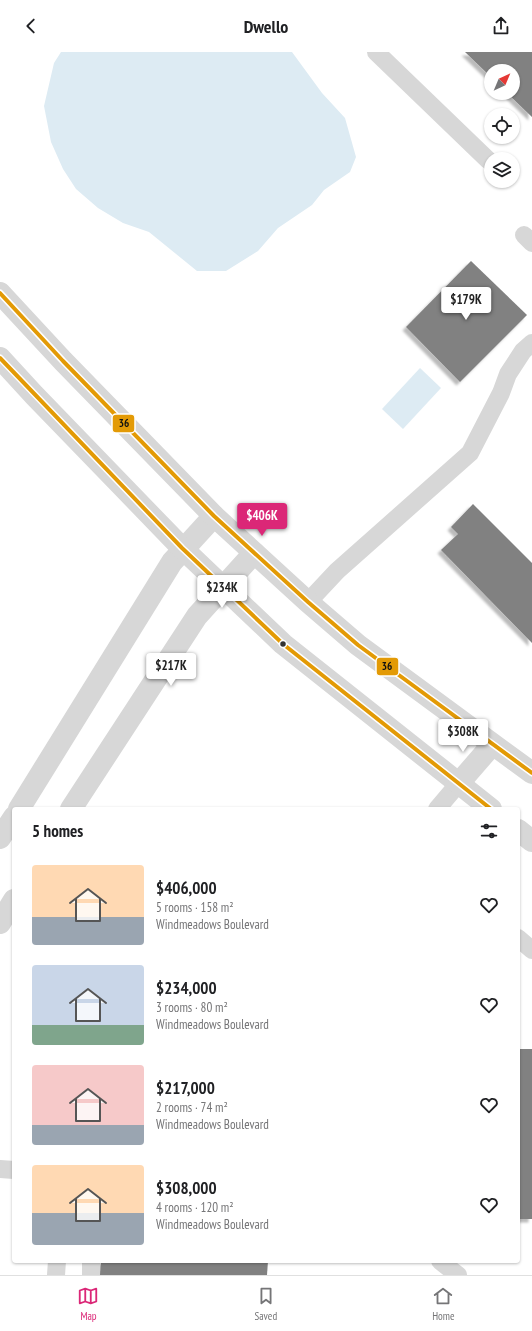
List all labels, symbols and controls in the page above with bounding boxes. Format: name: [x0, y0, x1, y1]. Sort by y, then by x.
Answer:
icon: back: [20, 15, 42, 37]
text: Dwello: [244, 15, 288, 38]
icon: share: [490, 15, 512, 37]
north arrow: [484, 64, 520, 100]
map controls: [484, 64, 520, 188]
button: locate: [484, 108, 520, 144]
button: layers: [484, 152, 520, 188]
pin: $179K: [438, 287, 494, 321]
text: $179K: [450, 291, 482, 308]
line badge: 36: [112, 414, 135, 433]
text: 36: [119, 416, 129, 430]
pin: $406K: [234, 503, 290, 537]
text: $406K: [246, 507, 278, 524]
pin: $234K: [194, 575, 250, 609]
text: $234K: [206, 579, 238, 596]
unlabelled marker: [278, 639, 288, 649]
pin: $217K: [143, 653, 199, 687]
text: $217K: [155, 657, 187, 674]
line badge: 36: [376, 657, 399, 676]
text: 36: [382, 659, 392, 673]
pin: $308K: [435, 719, 491, 753]
text: $308K: [447, 723, 479, 740]
text: 5 homes: [32, 820, 83, 842]
icon: filters: [478, 820, 500, 842]
text: $406,000: [156, 877, 217, 899]
icon: home: [64, 881, 112, 929]
icon: heart: [478, 894, 500, 916]
text: 5 rooms · 158 m²: [156, 899, 234, 916]
text: Windmeadows Boulevard: [156, 916, 269, 933]
text: $234,000: [156, 977, 217, 999]
icon: home: [64, 981, 112, 1029]
icon: heart: [478, 994, 500, 1016]
text: 3 rooms · 80 m²: [156, 999, 228, 1016]
text: Windmeadows Boulevard: [156, 1016, 269, 1033]
text: $217,000: [156, 1077, 215, 1099]
icon: home: [64, 1081, 112, 1129]
icon: heart: [478, 1094, 500, 1116]
text: 2 rooms · 74 m²: [156, 1099, 228, 1116]
text: Windmeadows Boulevard: [156, 1116, 269, 1133]
text: $308,000: [156, 1177, 217, 1199]
icon: home: [64, 1181, 112, 1229]
icon: heart: [478, 1194, 500, 1216]
text: 4 rooms · 120 m²: [156, 1199, 234, 1216]
text: Windmeadows Boulevard: [156, 1216, 269, 1233]
tab: Map: [77, 1285, 99, 1323]
tab: Saved: [254, 1285, 277, 1323]
tab: Home: [432, 1285, 455, 1323]

